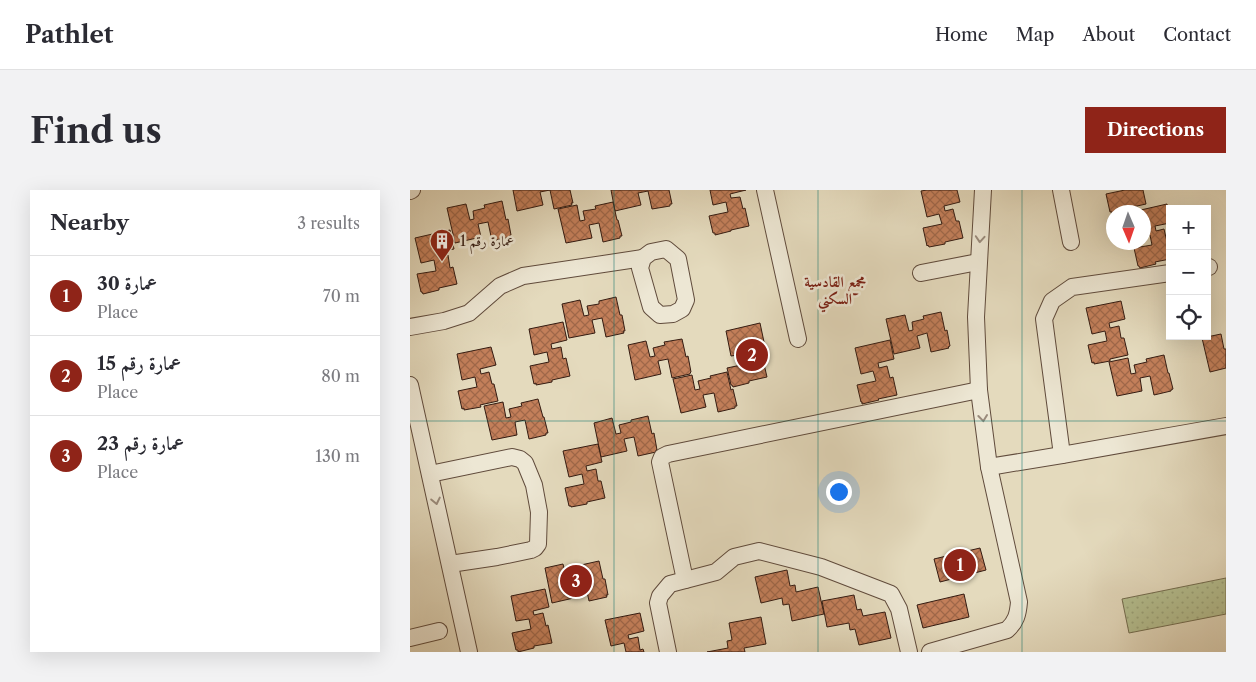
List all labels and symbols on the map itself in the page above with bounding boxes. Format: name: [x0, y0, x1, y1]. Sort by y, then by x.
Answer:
north arrow: [1106, 205, 1151, 250]
building icon: عمارة رقم 1: [429, 228, 455, 262]
place label: عمارة رقم 1: [460, 232, 514, 255]
one-way arrow: [974, 235, 985, 243]
district label: مجمع القادسية السكني: [804, 272, 866, 313]
pin: 2: [736, 336, 768, 374]
one-way arrow: [977, 414, 987, 423]
your location: [826, 479, 852, 505]
one-way arrow: [430, 496, 441, 505]
pin: 1: [944, 546, 976, 584]
pin: 3: [560, 562, 592, 600]

